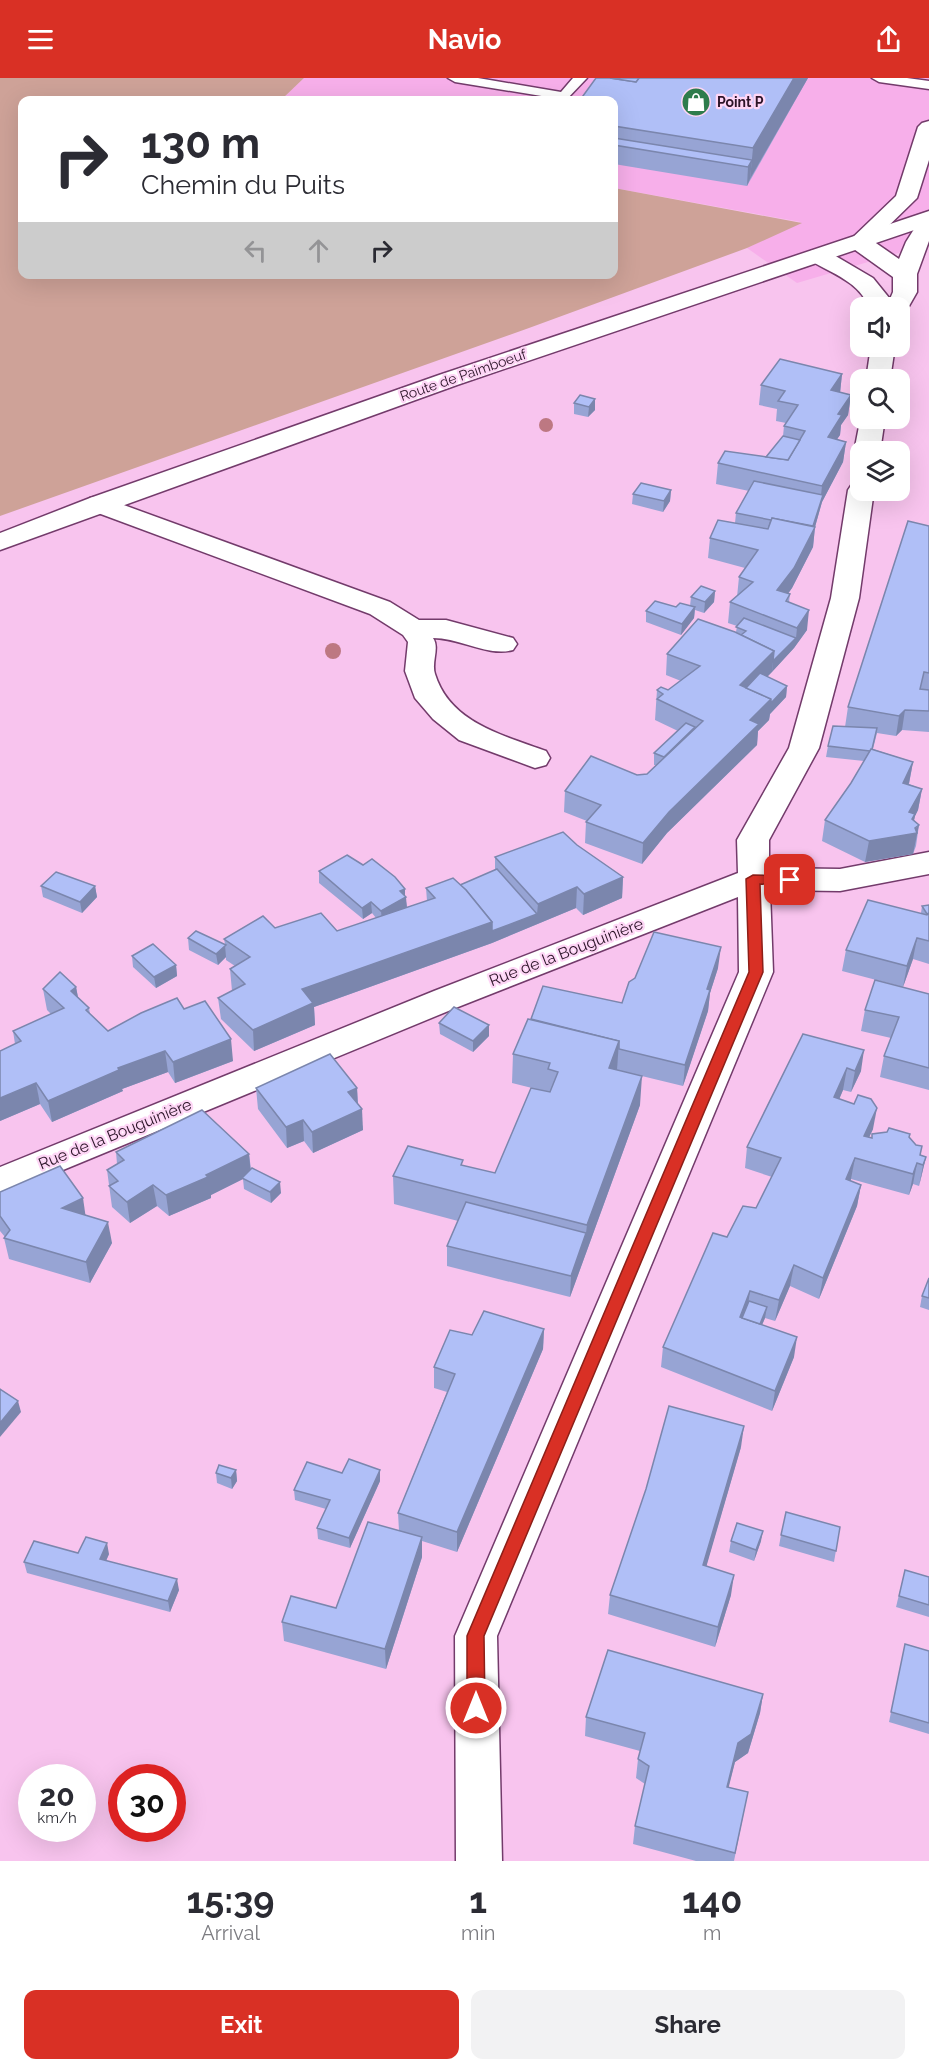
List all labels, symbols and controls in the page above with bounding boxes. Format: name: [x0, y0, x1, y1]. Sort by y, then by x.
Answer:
icon: menu: [24, 23, 57, 56]
icon: share: [872, 23, 905, 56]
text: Navio: [428, 24, 501, 55]
shop icon: Point P: [680, 86, 712, 118]
place label: Point P: [717, 94, 764, 110]
text: 130 m: [141, 119, 260, 168]
icon: right: [42, 120, 120, 198]
text: Chemin du Puits: [141, 169, 345, 200]
icon: left: [239, 234, 272, 267]
icon: ahead: [302, 234, 335, 267]
icon: right: [365, 234, 398, 267]
map controls: [850, 297, 910, 501]
button: sound: [850, 297, 910, 357]
street label: Route de Paimboeuf: [398, 345, 530, 404]
button: search: [850, 369, 910, 429]
button: layers: [850, 441, 910, 501]
pin: [764, 854, 815, 905]
icon: arrive: [773, 863, 806, 896]
street label: Rue de la Bouguinière: [486, 914, 646, 990]
street label: Rue de la Bouguinière: [36, 1095, 194, 1173]
position arrow: [444, 1676, 508, 1740]
speed limit sign: 30: [108, 1764, 186, 1842]
text: 20: [39, 1778, 75, 1813]
text: km/h: [37, 1809, 77, 1827]
text: 15:39: [187, 1879, 274, 1921]
text: 1: [469, 1879, 487, 1921]
text: 140: [682, 1879, 742, 1921]
text: Arrival: [201, 1921, 260, 1945]
text: min: [461, 1921, 495, 1945]
text: m: [703, 1921, 721, 1945]
button: Exit: [24, 1990, 459, 2059]
button: Share: [471, 1990, 905, 2059]

